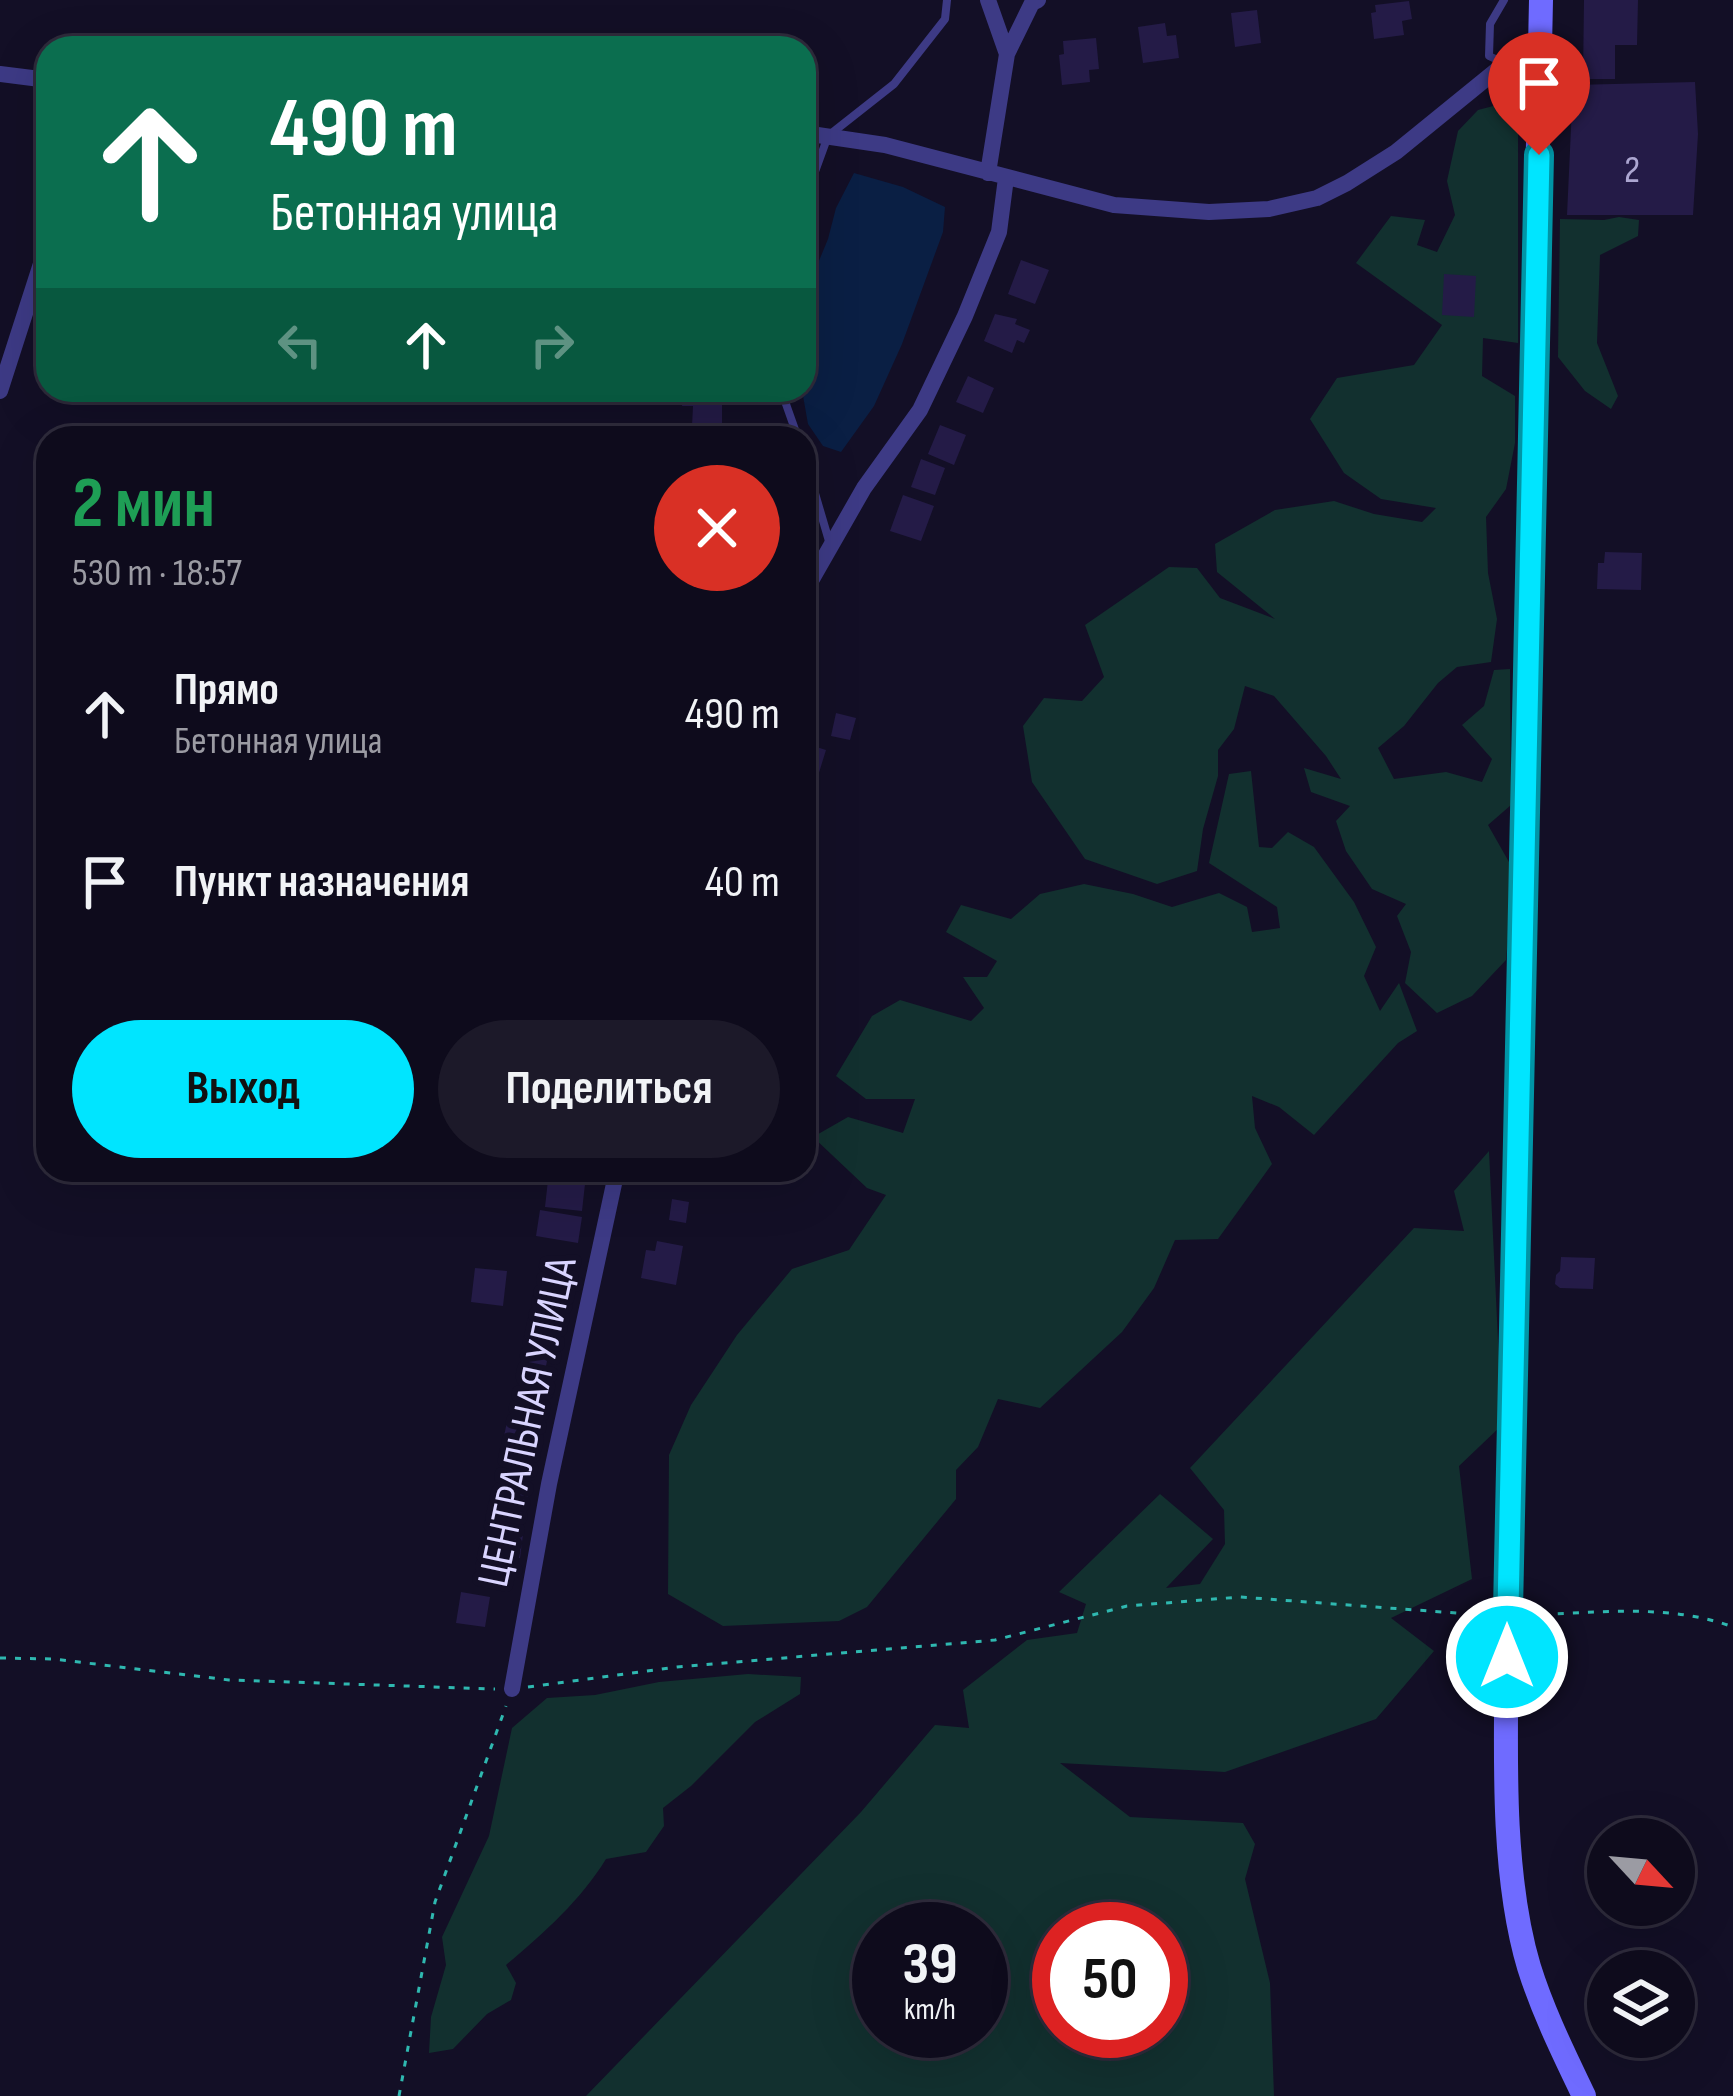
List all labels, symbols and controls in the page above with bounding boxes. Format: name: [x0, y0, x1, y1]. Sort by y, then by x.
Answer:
pin: [1488, 32, 1590, 155]
icon: arrive: [1506, 50, 1572, 116]
text: 490 m: [270, 79, 458, 180]
icon: ahead: [72, 84, 228, 240]
house number: 2: [1624, 147, 1640, 194]
text: Бетонная улица: [270, 181, 559, 246]
icon: left: [267, 312, 333, 378]
icon: ahead: [393, 312, 459, 378]
icon: right: [519, 312, 585, 378]
text: 2 мин: [72, 461, 215, 548]
button: close: [654, 465, 780, 591]
text: 530 m · 18:57: [72, 550, 242, 597]
text: Прямо: [174, 663, 279, 718]
icon: ahead: [72, 681, 138, 747]
text: 490 m: [685, 687, 780, 742]
text: Бетонная улица: [174, 718, 382, 765]
icon: arrive: [72, 849, 138, 915]
text: Пункт назначения: [174, 855, 469, 910]
text: 40 m: [705, 855, 780, 910]
button: Выход: [72, 1020, 414, 1158]
button: Поделиться: [438, 1020, 780, 1158]
street label: ЦЕНТРАЛЬНАЯ УЛИЦА: [466, 1251, 590, 1592]
position arrow: [1444, 1594, 1570, 1720]
north arrow: [1587, 1818, 1695, 1926]
map controls: [1587, 1818, 1695, 2058]
speed limit sign: 50: [1032, 1902, 1188, 2058]
text: 39: [902, 1929, 958, 2001]
button: layers: [1587, 1950, 1695, 2058]
text: km/h: [904, 1992, 956, 2028]

